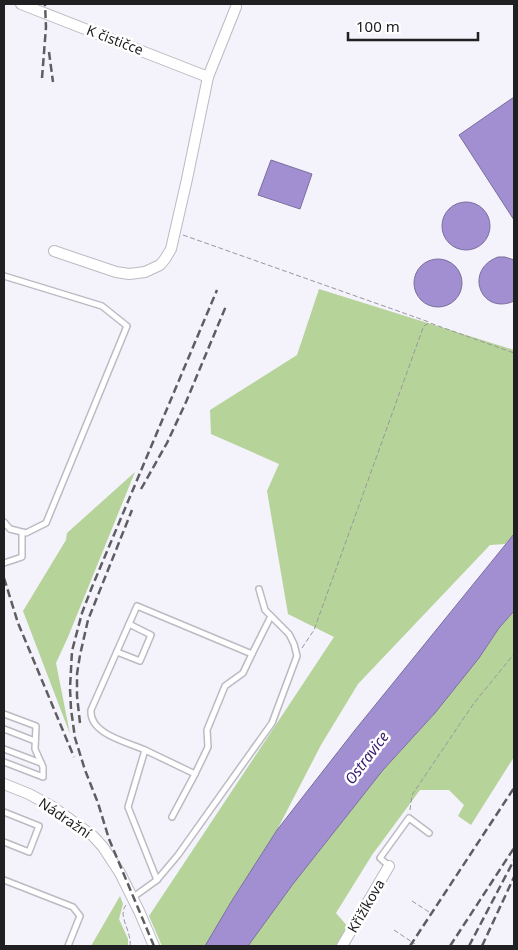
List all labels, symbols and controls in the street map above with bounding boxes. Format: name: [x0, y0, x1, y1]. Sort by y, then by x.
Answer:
scale bar: [348, 10, 478, 42]
text: 100 m: [356, 16, 400, 36]
street label: K čističce: [84, 20, 146, 59]
water label: Ostravice: [340, 726, 393, 788]
street label: Nádražní: [35, 793, 95, 842]
street label: Křižíkova: [343, 875, 389, 936]

